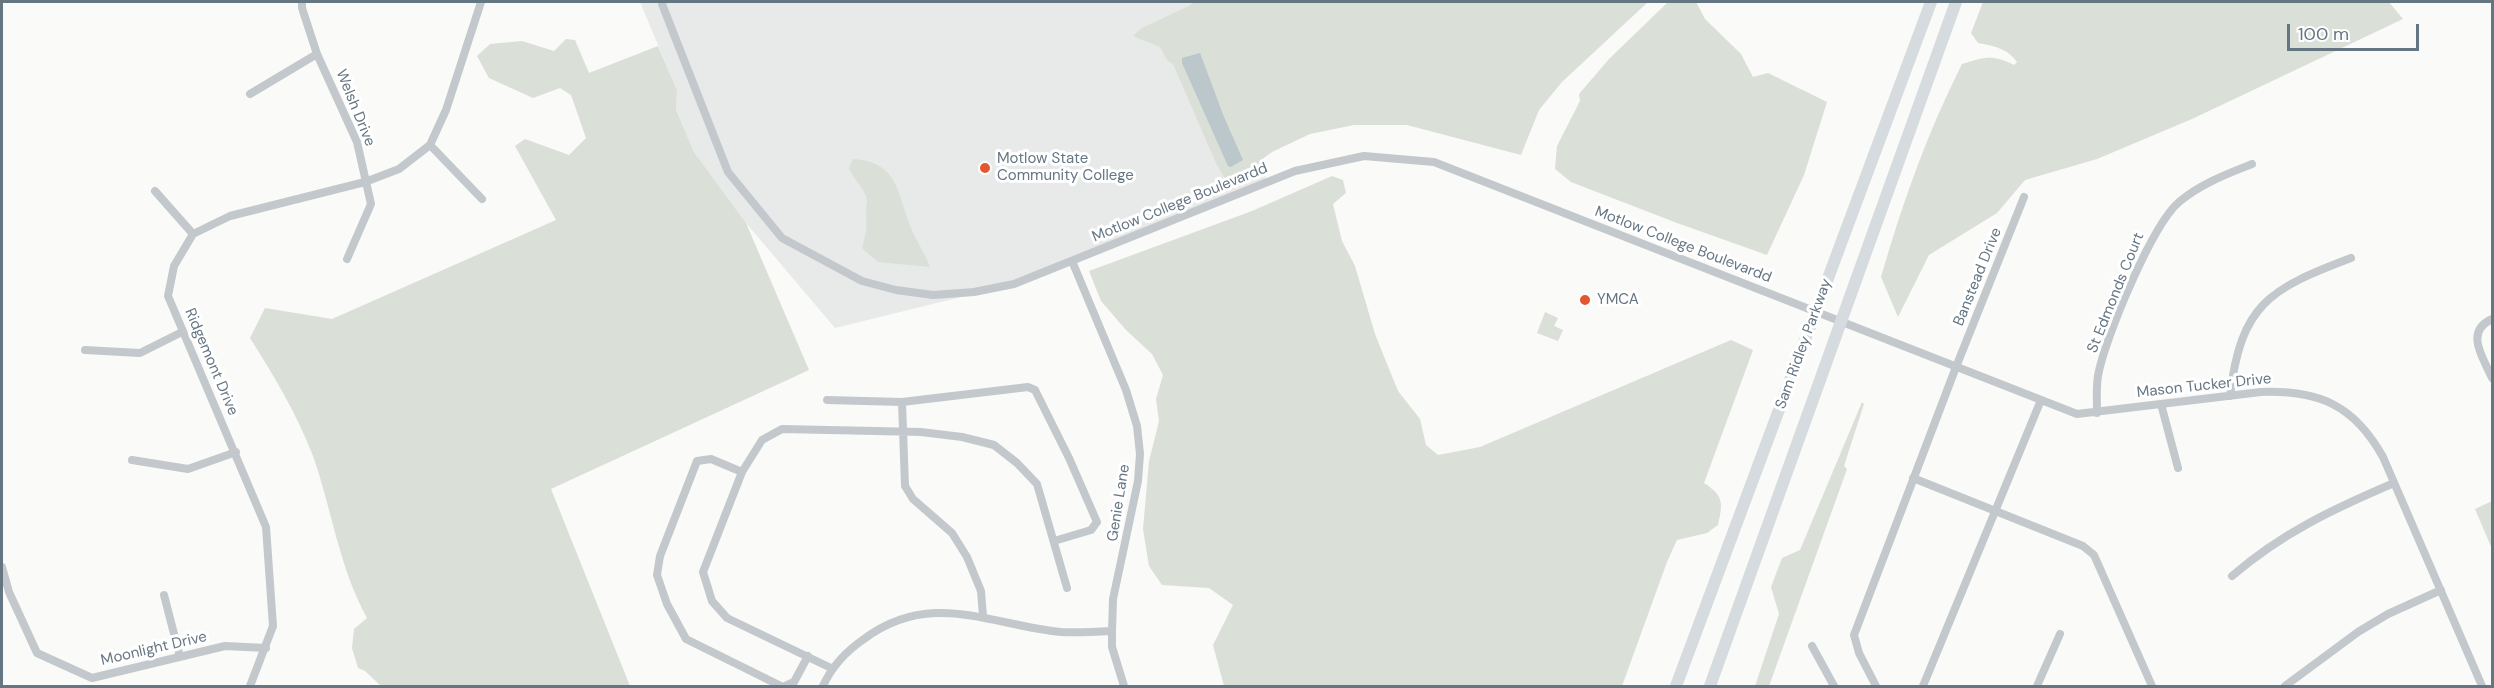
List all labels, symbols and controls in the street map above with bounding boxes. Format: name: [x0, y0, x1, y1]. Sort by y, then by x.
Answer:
scale bar: [2290, 12, 2422, 50]
text: 100 m: [2298, 22, 2349, 46]
street label: Welsh Drive: [331, 67, 379, 149]
place label: Motlow State Community College: [997, 150, 1134, 185]
street label: Motlow College Boulevardd: [1090, 159, 1270, 247]
marker: Motlow State Community College: [978, 161, 992, 175]
street label: Motlow College Boulevardd: [1592, 203, 1774, 287]
street label: Banstead Drive: [1950, 225, 2006, 329]
street label: St Edmonds Court: [2084, 230, 2148, 356]
street label: Sam Ridley Parkway: [1772, 277, 1836, 411]
place label: YMCA: [1597, 291, 1639, 309]
marker: YMCA: [1578, 293, 1592, 307]
street label: Ridgemont Drive: [180, 306, 242, 418]
street label: Mason Tucker Drive: [2136, 370, 2272, 402]
street label: Genie Lane: [1104, 463, 1134, 543]
street label: Moonlight Drive: [99, 628, 209, 670]

